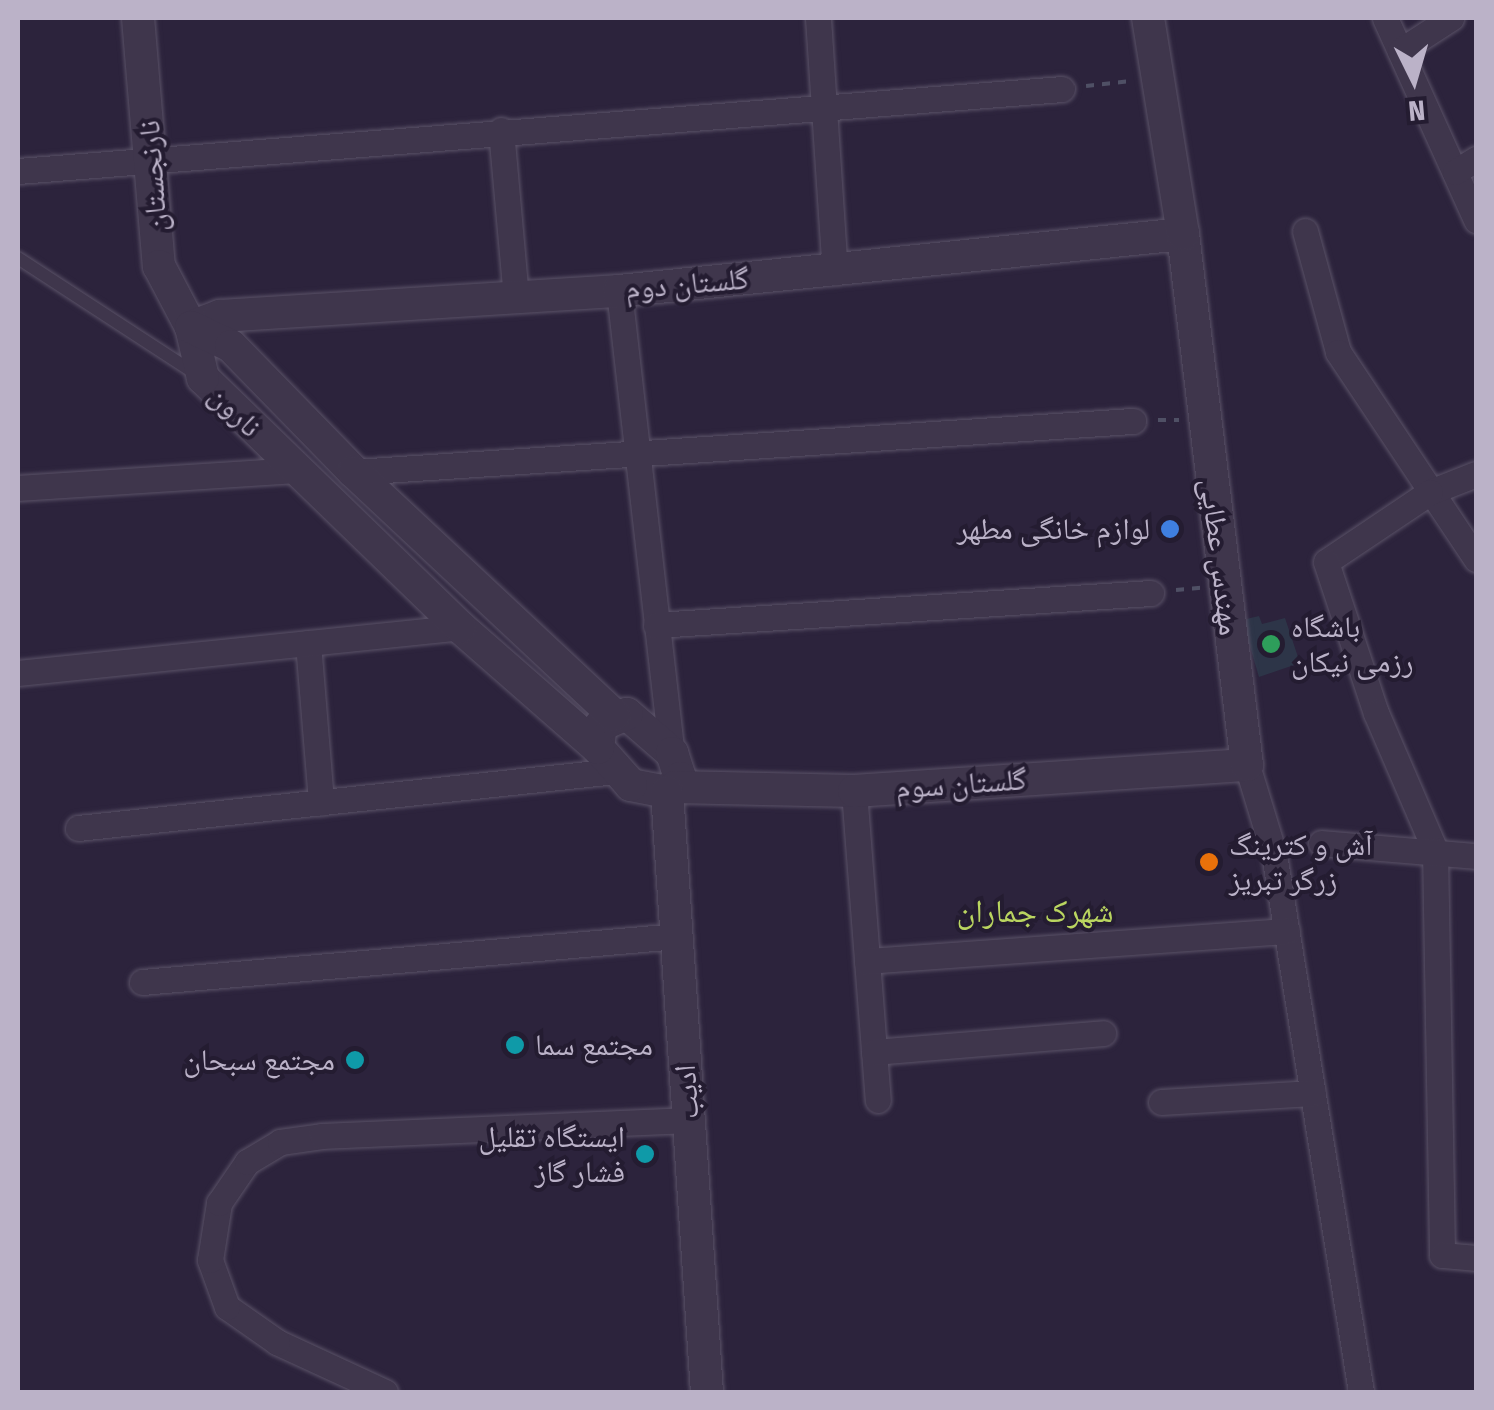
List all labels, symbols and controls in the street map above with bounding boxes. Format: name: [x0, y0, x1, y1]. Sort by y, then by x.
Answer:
north arrow: [1364, 30, 1464, 130]
text: N: [1407, 93, 1426, 128]
street label: نارنجستان: [131, 119, 175, 233]
street label: گلستان دوم: [624, 261, 750, 307]
street label: نارون: [201, 377, 269, 445]
street label: مهندس عطایی: [1193, 476, 1247, 638]
place label: لوازم خانگی مطهر: [957, 511, 1150, 547]
marker: لوازم خانگی مطهر: [1159, 518, 1181, 540]
place label: باشگاه رزمی نیکان: [1291, 609, 1413, 680]
marker: باشگاه رزمی نیکان: [1260, 633, 1282, 655]
street label: گلستان سوم: [894, 761, 1028, 807]
place label: آش و کترینگ زرگر تبریز: [1229, 827, 1372, 898]
marker: آش و کترینگ زرگر تبریز: [1198, 851, 1220, 873]
district label: شهرک جماران: [956, 892, 1114, 930]
place label: مجتمع سما: [535, 1027, 653, 1063]
marker: مجتمع سما: [504, 1034, 526, 1056]
place label: مجتمع سبحان: [183, 1042, 335, 1078]
marker: مجتمع سبحان: [344, 1049, 366, 1071]
street label: ادیب: [667, 1064, 707, 1120]
place label: ایستگاه تقلیل فشار گاز: [478, 1119, 625, 1190]
marker: ایستگاه تقلیل فشار گاز: [634, 1143, 656, 1165]

